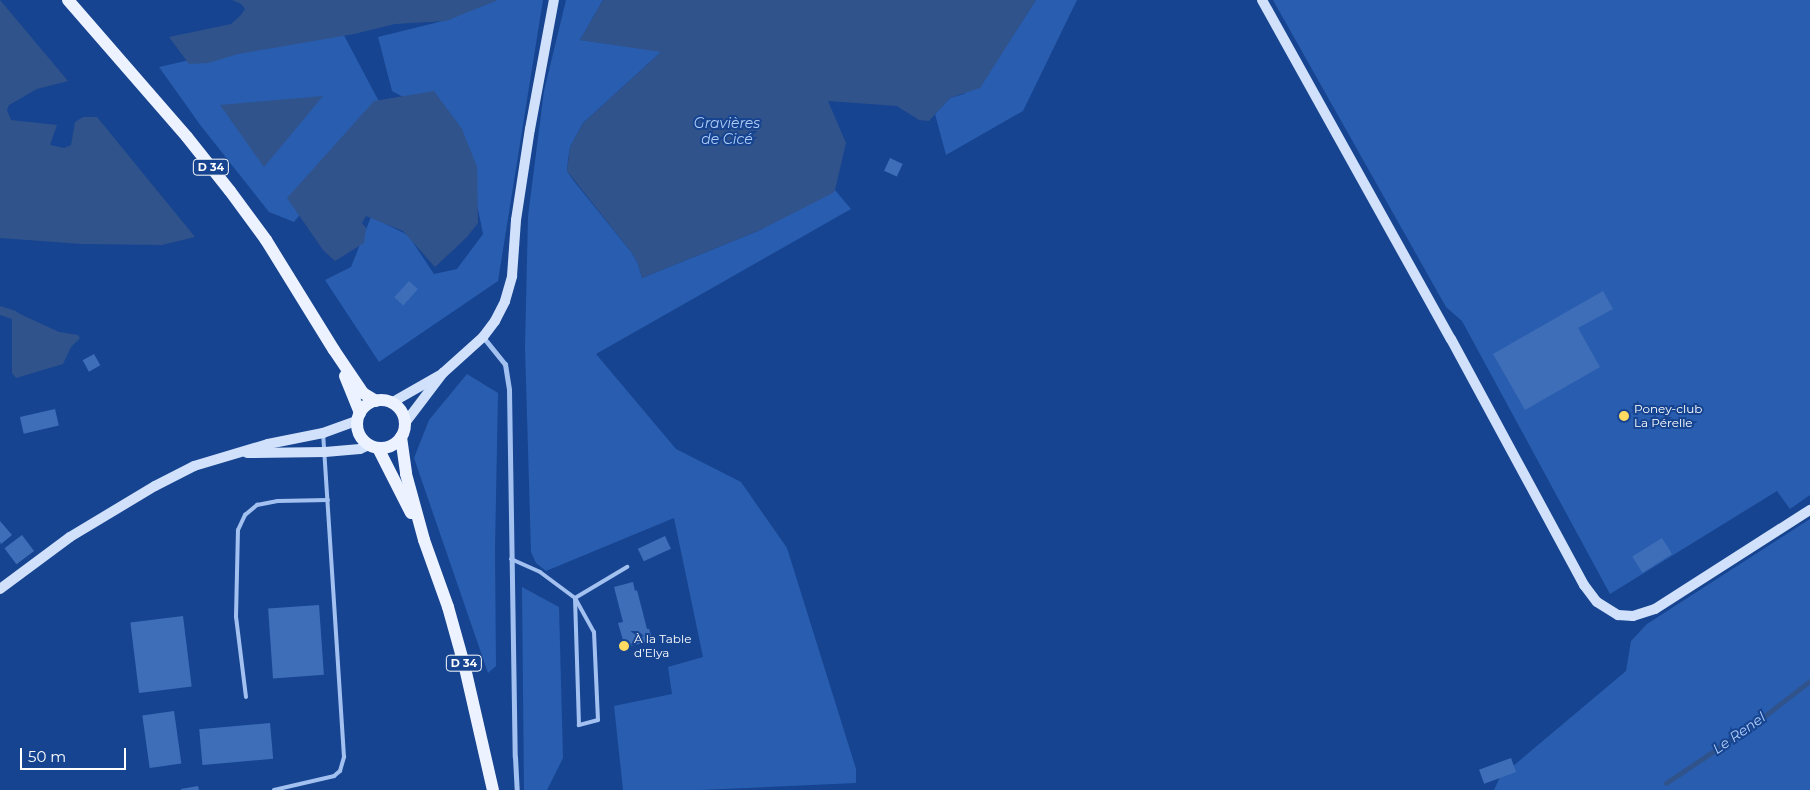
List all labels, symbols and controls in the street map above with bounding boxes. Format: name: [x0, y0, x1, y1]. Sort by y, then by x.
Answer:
water label: Gravières de Cicé: [694, 115, 760, 148]
road number: D 34: [192, 158, 230, 176]
place label: Poney-club La Pérelle: [1634, 402, 1702, 430]
marker: Poney-club La Pérelle: [1618, 410, 1630, 422]
place label: À la Table d’Elya: [634, 632, 691, 660]
marker: À la Table d’Elya: [618, 640, 630, 652]
road number: D 34: [445, 654, 483, 671]
water label: Le Renel: [1709, 709, 1769, 757]
scale bar: [22, 738, 129, 770]
text: 50 m: [28, 747, 66, 766]

